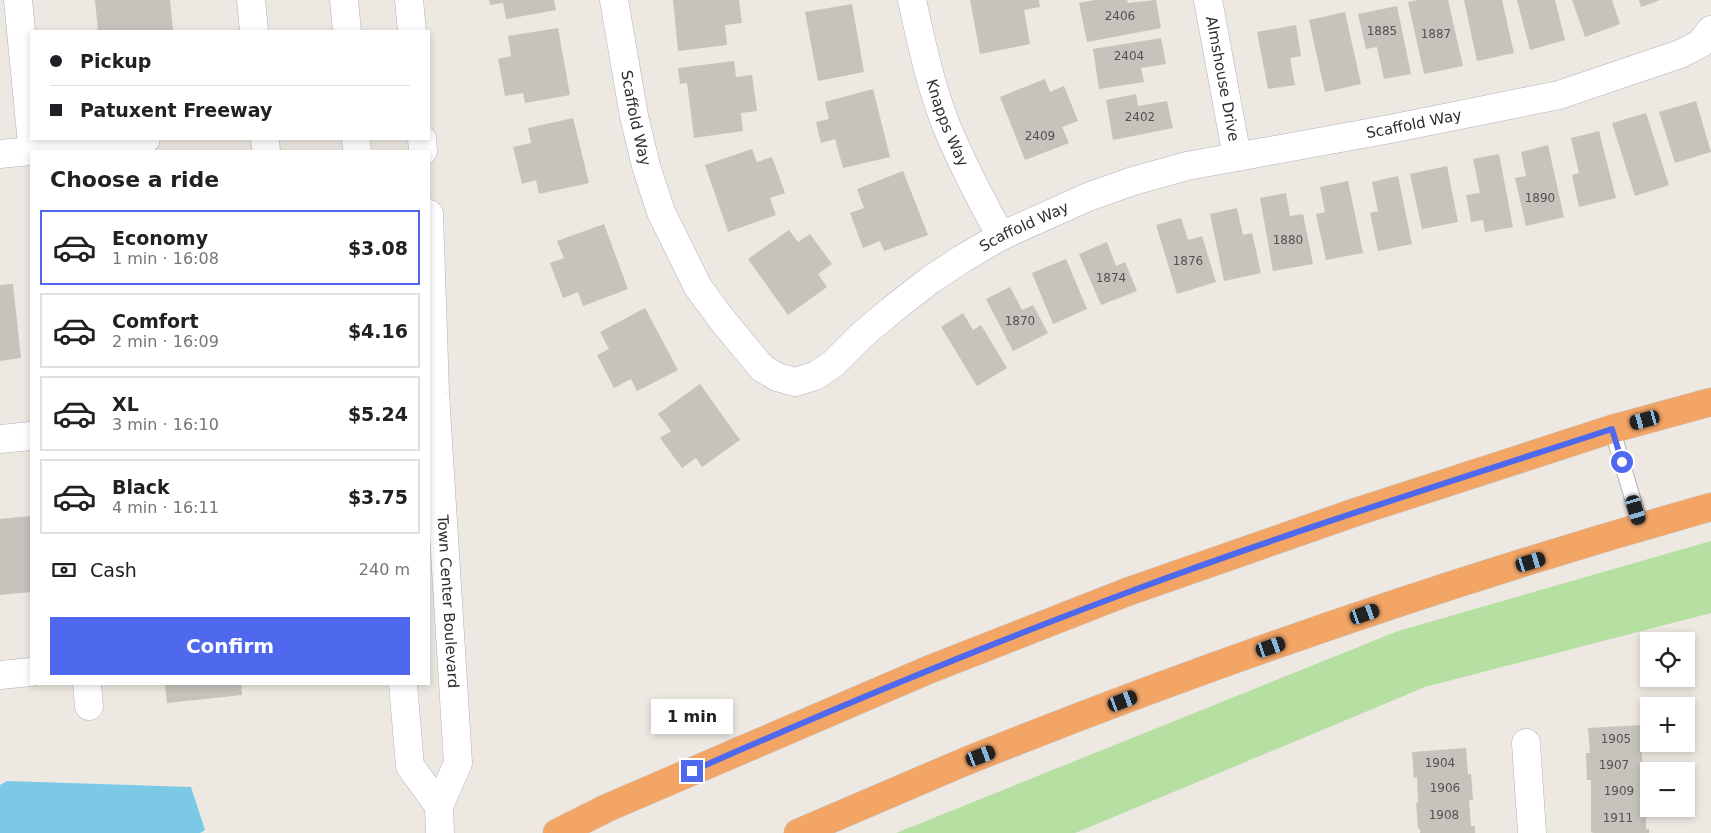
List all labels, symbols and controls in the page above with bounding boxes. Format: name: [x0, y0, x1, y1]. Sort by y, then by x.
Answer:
house number: 2406: [1105, 9, 1135, 23]
street label: Almshouse Drive: [1202, 15, 1243, 143]
house number: 1885: [1367, 24, 1397, 38]
house number: 1887: [1421, 27, 1451, 41]
house number: 2404: [1114, 49, 1144, 63]
text: Pickup: [80, 50, 151, 72]
street label: Scaffold Way: [617, 69, 655, 168]
street label: Knapps Way: [922, 77, 972, 170]
text: Patuxent Freeway: [80, 99, 272, 121]
street label: Scaffold Way: [1365, 106, 1463, 142]
house number: 2402: [1125, 110, 1155, 124]
house number: 2409: [1025, 129, 1055, 143]
text: Choose a ride: [50, 167, 219, 192]
house number: 1890: [1525, 191, 1555, 205]
street label: Scaffold Way: [976, 198, 1072, 256]
icon: car: [52, 225, 97, 270]
text: Economy: [112, 227, 208, 249]
house number: 1880: [1273, 233, 1303, 247]
text: $3.08: [348, 237, 408, 259]
text: 1 min · 16:08: [112, 249, 219, 268]
house number: 1876: [1173, 254, 1203, 268]
house number: 1874: [1096, 271, 1126, 285]
icon: car: [52, 308, 97, 353]
text: Comfort: [112, 310, 199, 332]
house number: 1870: [1005, 314, 1035, 328]
text: $4.16: [348, 320, 408, 342]
text: 2 min · 16:09: [112, 332, 219, 351]
icon: car: [52, 391, 97, 436]
text: XL: [112, 393, 139, 415]
text: $5.24: [348, 403, 408, 425]
car: [1628, 409, 1661, 431]
text: 3 min · 16:10: [112, 415, 219, 434]
route start: [1611, 451, 1633, 473]
icon: car: [52, 474, 97, 519]
text: Black: [112, 476, 170, 498]
text: $3.75: [348, 486, 408, 508]
car: [1624, 493, 1647, 527]
text: 4 min · 16:11: [112, 498, 219, 517]
street label: Town Center Boulevard: [434, 513, 462, 689]
car: [1514, 550, 1547, 574]
icon: cash: [50, 556, 78, 584]
text: Cash: [90, 559, 137, 581]
text: 240 m: [359, 560, 410, 579]
car: [1348, 602, 1381, 626]
button: Confirm: [50, 617, 410, 675]
map controls: [1640, 632, 1695, 817]
button: locate: [1640, 632, 1695, 687]
car: [1254, 635, 1287, 659]
car: [1106, 689, 1139, 713]
button: +: [1640, 697, 1695, 752]
callout: 1 min: [651, 698, 733, 734]
text: 1 min: [667, 707, 717, 726]
house number: 1905: [1601, 732, 1631, 746]
car: [964, 744, 997, 768]
house number: 1904: [1425, 756, 1455, 770]
house number: 1907: [1599, 758, 1629, 772]
route end: [681, 760, 703, 782]
button: −: [1640, 762, 1695, 817]
house number: 1906: [1430, 781, 1460, 795]
house number: 1909: [1604, 784, 1634, 798]
house number: 1908: [1429, 808, 1459, 822]
house number: 1911: [1603, 811, 1633, 825]

